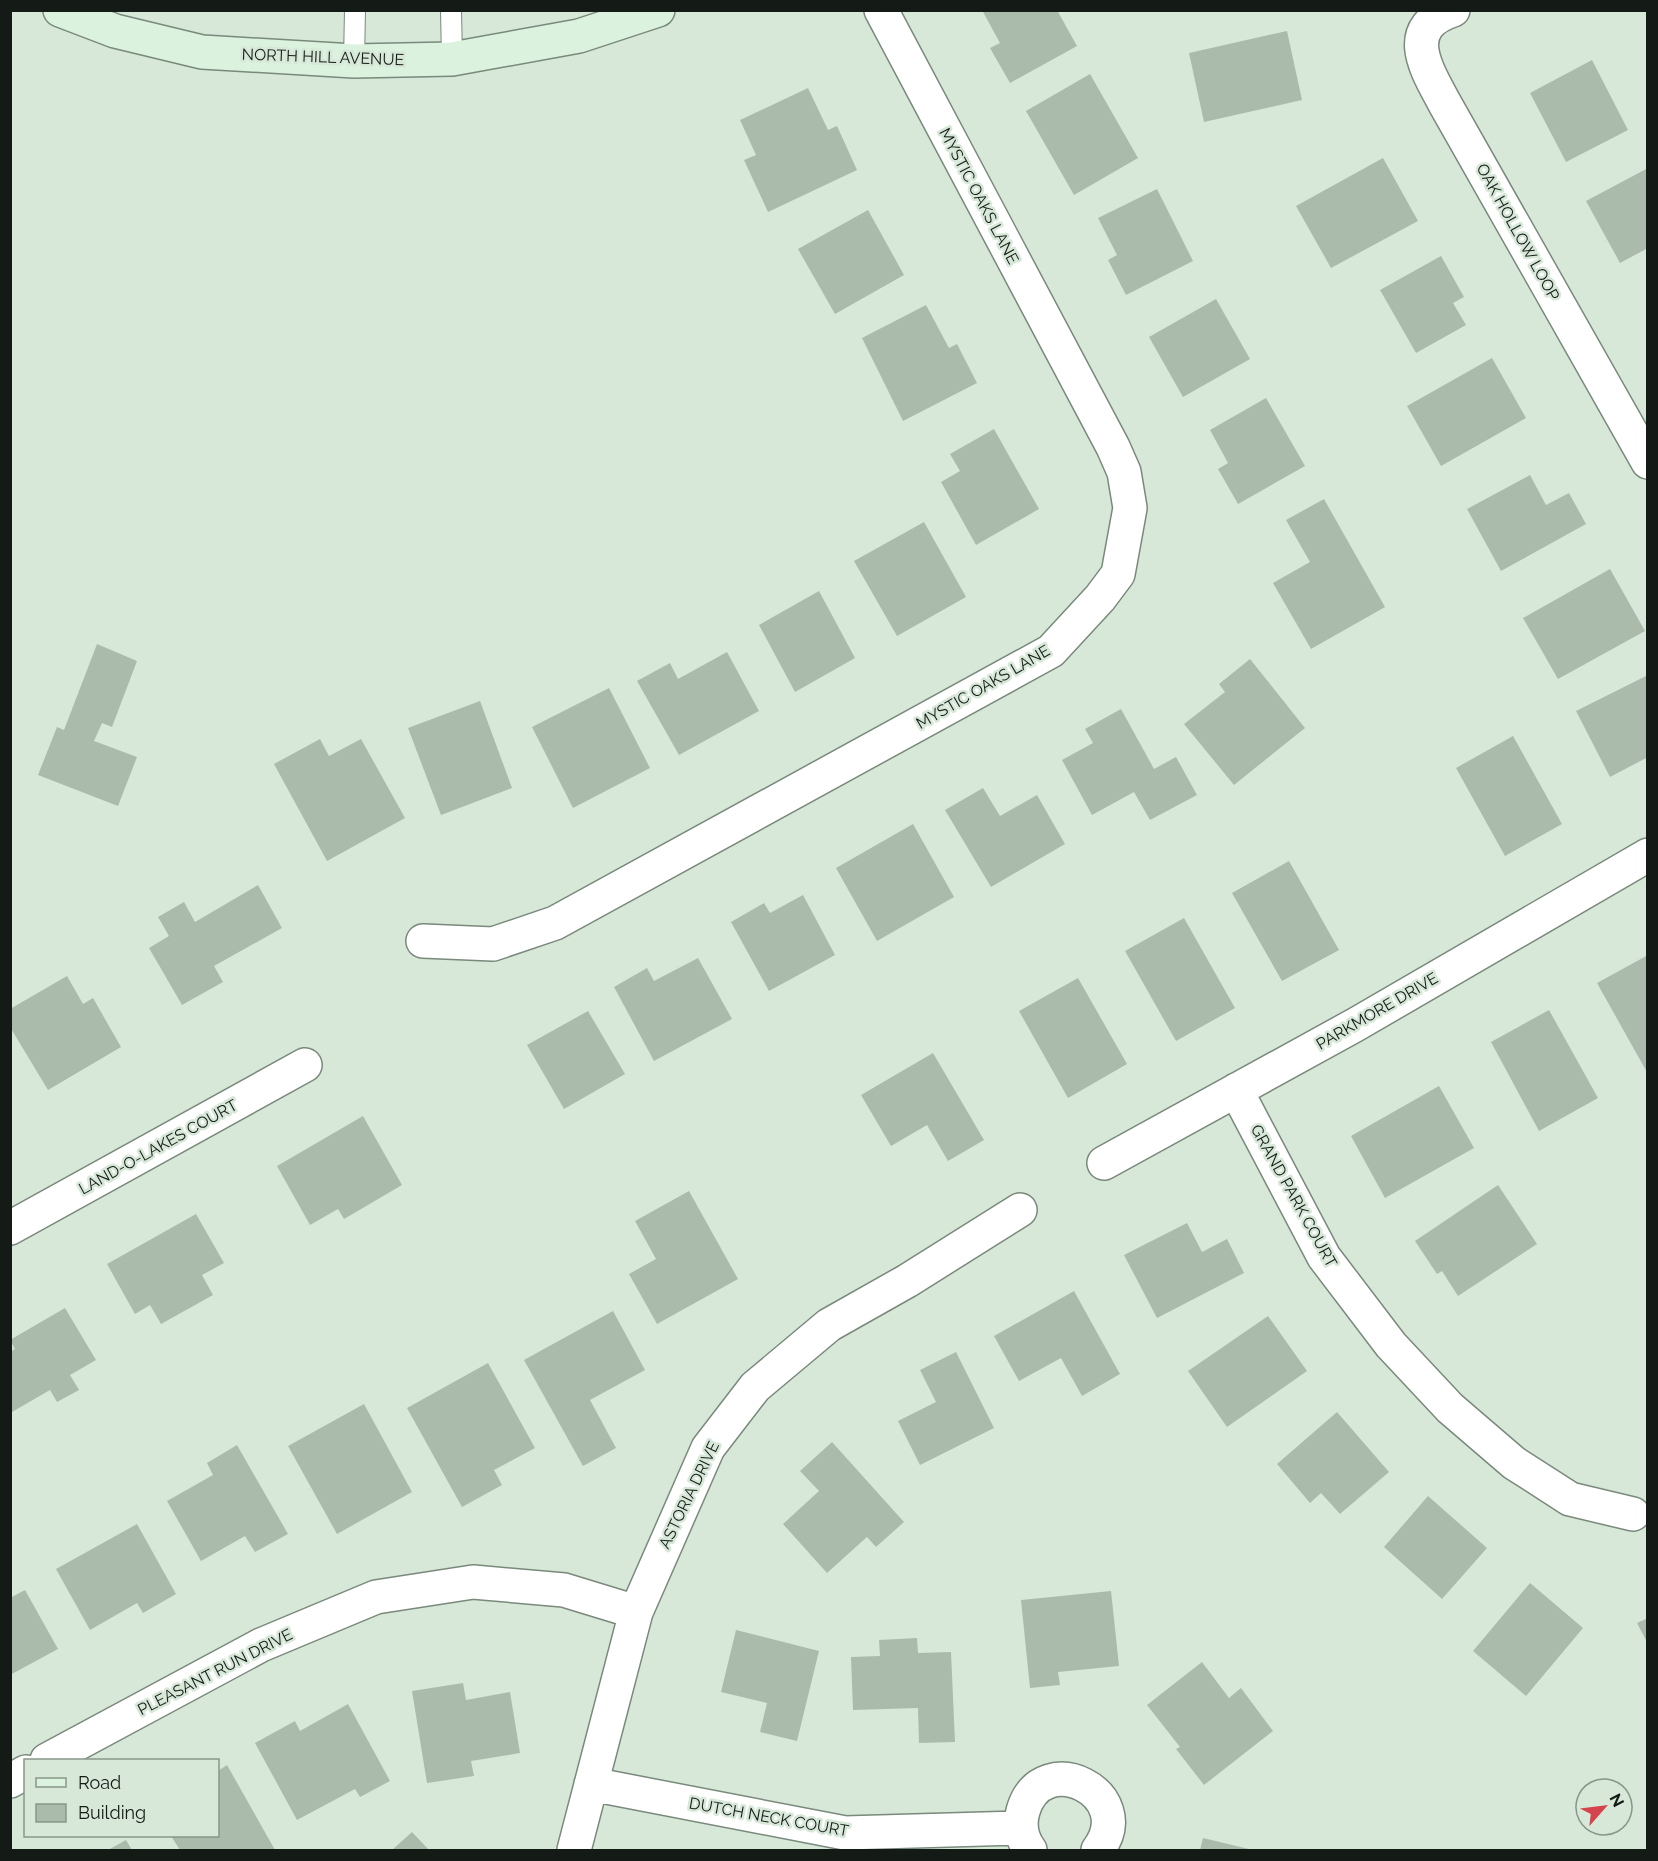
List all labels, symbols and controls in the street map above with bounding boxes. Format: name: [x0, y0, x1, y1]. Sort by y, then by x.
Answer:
street label: NORTH HILL AVENUE: [241, 45, 405, 69]
street label: MYSTIC OAKS LANE: [935, 125, 1023, 267]
street label: OAK HOLLOW LOOP: [1473, 160, 1563, 304]
street label: MYSTIC OAKS LANE: [913, 641, 1053, 733]
street label: PARKMORE DRIVE: [1313, 968, 1442, 1054]
street label: LAND-O-LAKES COURT: [75, 1095, 241, 1199]
street label: GRAND PARK COURT: [1247, 1121, 1341, 1271]
street label: ASTORIA DRIVE: [655, 1438, 723, 1552]
street label: PLEASANT RUN DRIVE: [134, 1625, 296, 1719]
legend: [24, 1759, 219, 1837]
text: Road: [78, 1772, 121, 1793]
north arrow: [1574, 1777, 1634, 1837]
text: N: [1606, 1790, 1628, 1810]
street label: DUTCH NECK COURT: [688, 1794, 851, 1840]
text: Building: [78, 1802, 146, 1823]

